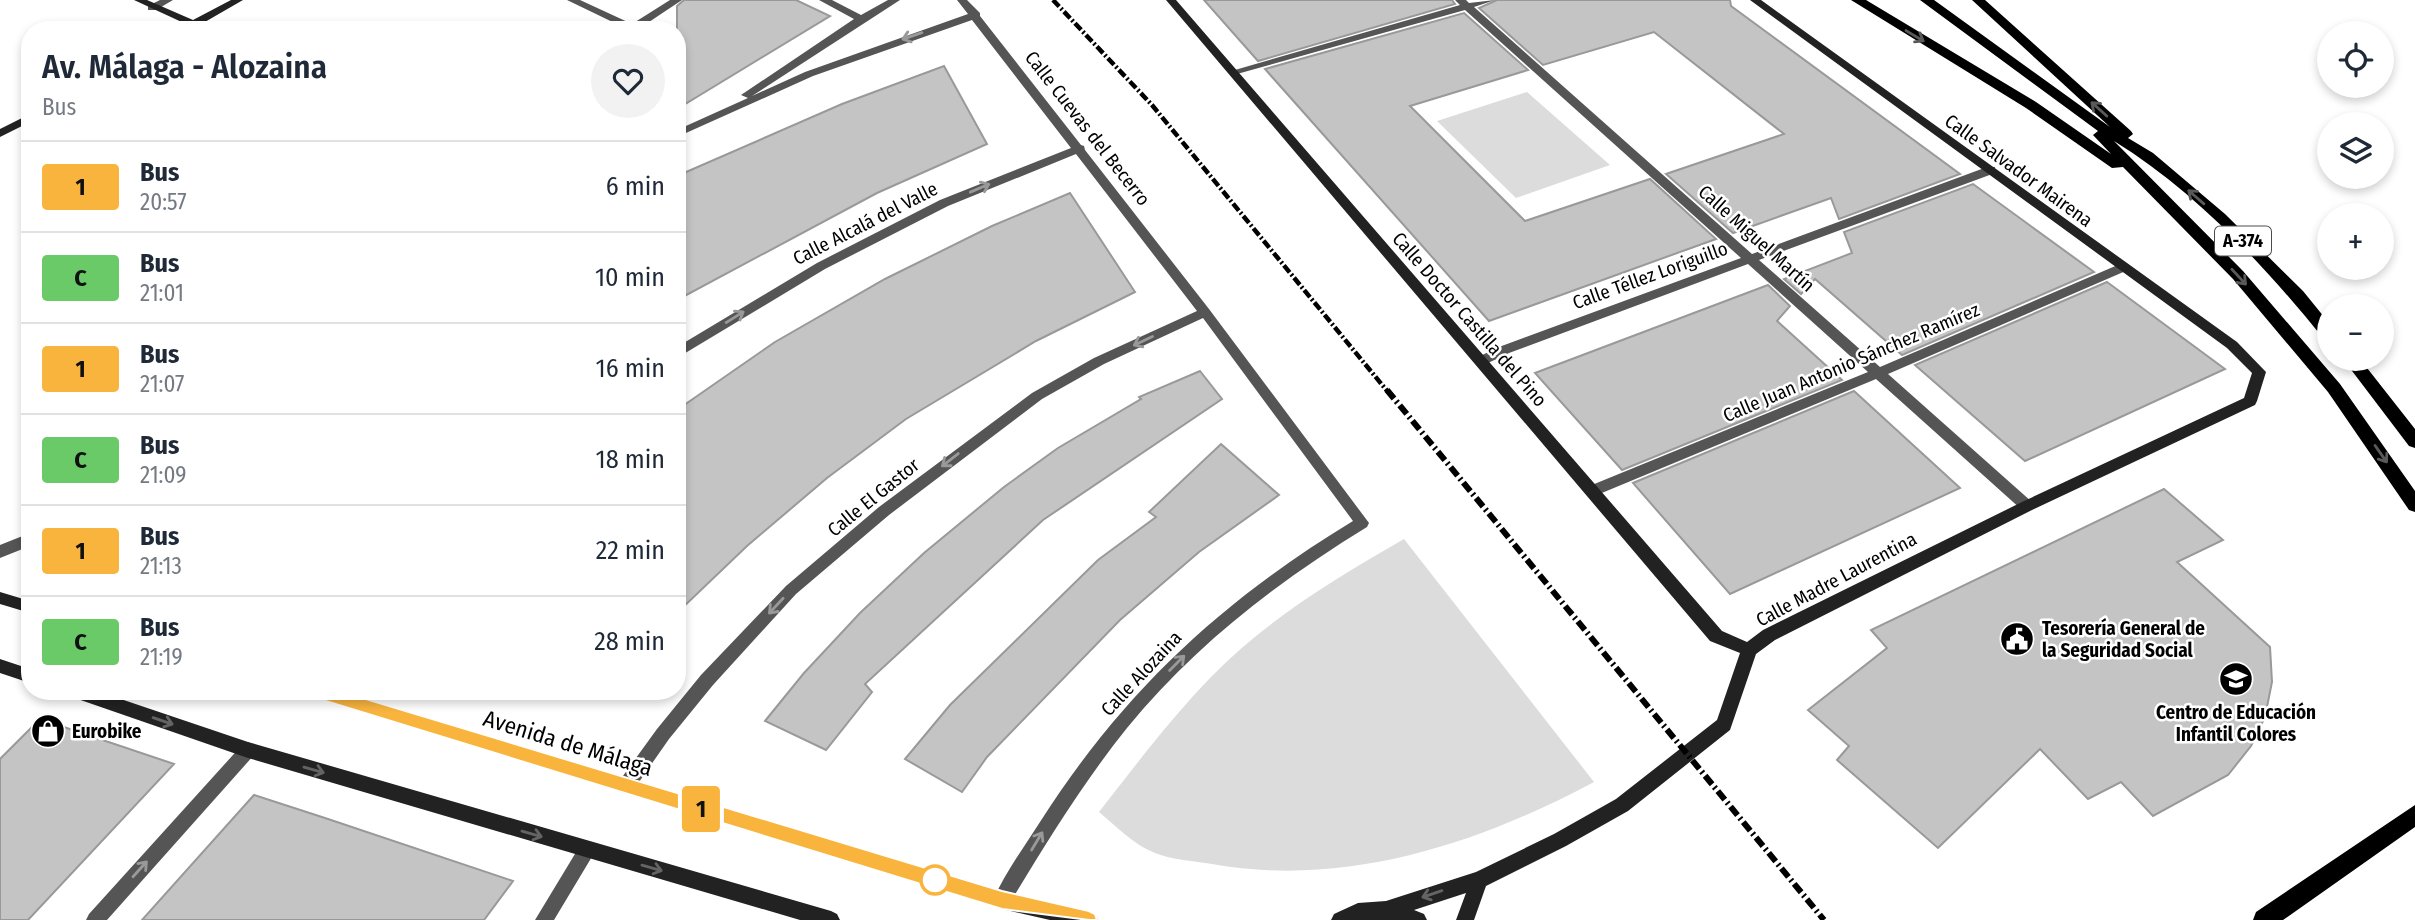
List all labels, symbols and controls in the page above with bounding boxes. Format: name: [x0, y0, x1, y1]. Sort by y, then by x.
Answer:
map controls: [2317, 21, 2394, 371]
button: locate: [2317, 21, 2394, 98]
one-way arrow: [1905, 29, 1925, 43]
one-way arrow: [901, 31, 923, 44]
button: heart: [591, 44, 665, 118]
text: Av. Málaga - Alozaina: [42, 47, 327, 87]
street label: Calle Cuevas del Becerro: [1020, 47, 1155, 210]
text: Bus: [42, 93, 76, 121]
one-way arrow: [2090, 101, 2108, 117]
street label: Calle Salvador Mairena: [1940, 109, 2097, 232]
button: layers: [2317, 112, 2394, 189]
text: Bus: [140, 157, 179, 188]
text: 6 min: [606, 171, 665, 202]
text: 1: [75, 173, 86, 201]
street label: Calle Alcalá del Valle: [789, 177, 941, 270]
street label: Calle Miguel Martín: [1694, 180, 1820, 297]
one-way arrow: [968, 181, 990, 194]
text: 20:57: [140, 188, 186, 216]
one-way arrow: [2187, 189, 2205, 205]
button: +: [2317, 203, 2394, 280]
street label: Calle Doctor Castilla del Pino: [1388, 227, 1552, 411]
road number: A-374: [2215, 227, 2271, 256]
street label: Calle Téllez Loriguillo: [1569, 237, 1731, 314]
text: Bus: [140, 248, 179, 279]
text: 10 min: [595, 262, 665, 293]
text: C: [74, 264, 87, 292]
one-way arrow: [2231, 268, 2247, 286]
text: 21:01: [140, 279, 184, 307]
button: −: [2317, 294, 2394, 371]
street label: Calle Juan Antonio Sánchez Ramírez: [1720, 298, 1983, 427]
one-way arrow: [725, 310, 745, 324]
one-way arrow: [1133, 334, 1154, 348]
text: Bus: [140, 339, 179, 370]
text: 16 min: [596, 353, 665, 384]
text: 1: [75, 355, 86, 383]
text: 21:07: [140, 370, 184, 398]
text: Bus: [140, 430, 179, 461]
text: 18 min: [596, 444, 665, 475]
one-way arrow: [2374, 444, 2388, 463]
text: C: [74, 446, 87, 474]
one-way arrow: [942, 452, 960, 467]
street label: Calle El Gastor: [823, 453, 924, 541]
text: 21:09: [140, 461, 186, 489]
text: Bus: [140, 521, 179, 552]
street label: Calle Madre Laurentina: [1752, 527, 1921, 632]
text: 22 min: [596, 535, 665, 566]
text: 1: [75, 537, 86, 565]
text: 21:13: [140, 552, 182, 580]
one-way arrow: [768, 597, 785, 614]
text: Bus: [140, 612, 179, 643]
place label: Tesorería General de la Seguridad Social: [2042, 617, 2205, 662]
public building icon: Tesorería General de la Seguridad Social: [1998, 620, 2036, 658]
text: 28 min: [594, 626, 665, 657]
street label: Calle Alozaina: [1096, 626, 1187, 721]
text: C: [74, 628, 87, 656]
text: 21:19: [140, 643, 183, 671]
one-way arrow: [1168, 655, 1185, 672]
school or university icon: Centro de Educación Infantil Colores: [2217, 660, 2255, 698]
place label: Centro de Educación Infantil Colores: [2156, 701, 2316, 746]
street label: Avenida de Málaga: [480, 704, 656, 782]
shop icon: Eurobike: [29, 712, 67, 750]
one-way arrow: [151, 716, 173, 728]
place label: Eurobike: [72, 720, 142, 743]
one-way arrow: [303, 764, 325, 777]
line badge: 1: [678, 786, 724, 832]
text: 1: [696, 795, 706, 823]
one-way arrow: [521, 828, 543, 841]
one-way arrow: [1031, 832, 1045, 852]
one-way arrow: [132, 860, 148, 878]
one-way arrow: [641, 863, 663, 876]
unlabelled marker: [920, 865, 950, 895]
one-way arrow: [1422, 889, 1444, 901]

